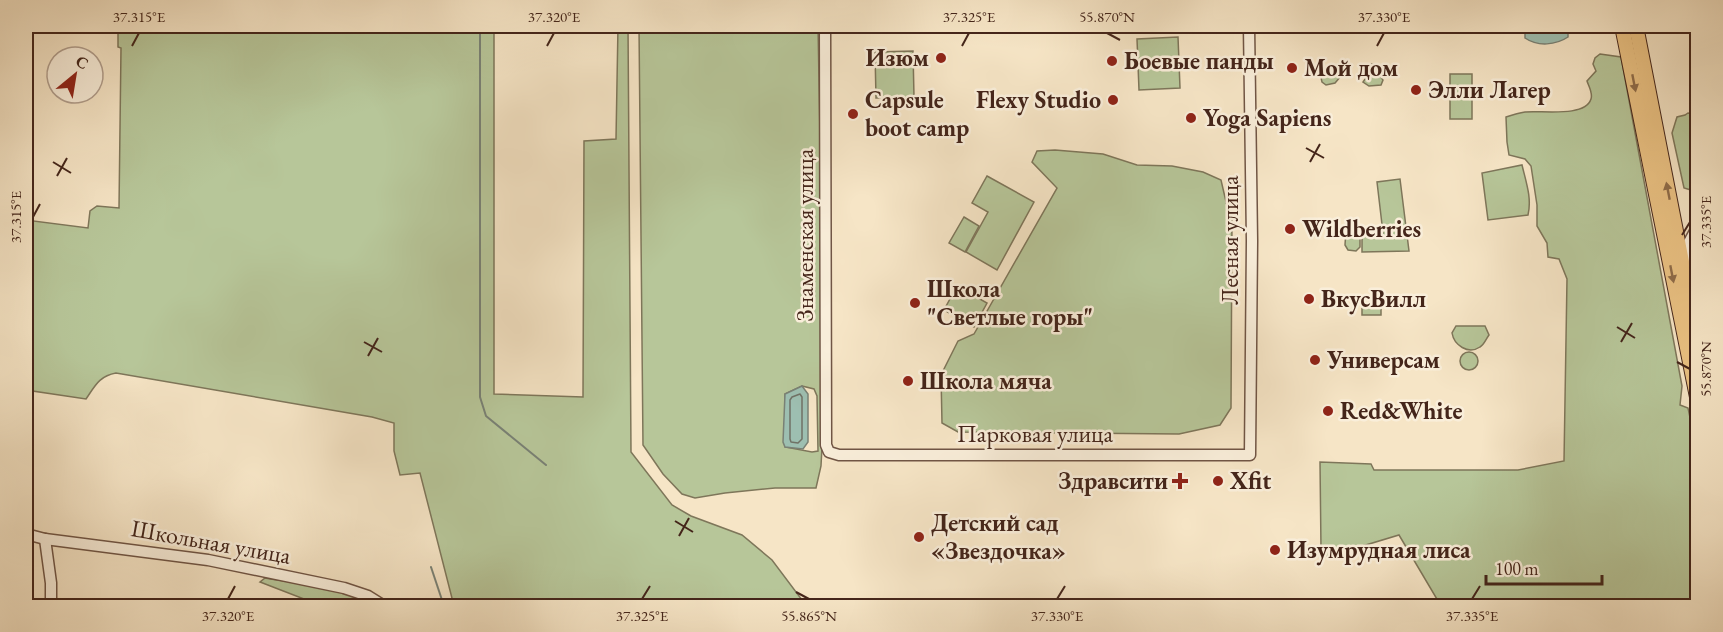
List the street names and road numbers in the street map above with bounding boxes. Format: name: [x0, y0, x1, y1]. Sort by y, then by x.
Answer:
street label: Знаменская улица: [789, 148, 820, 321]
street label: Лесная улица: [1214, 175, 1245, 305]
street label: Парковая улица: [957, 418, 1113, 449]
street label: Школьная улица: [129, 512, 294, 571]

